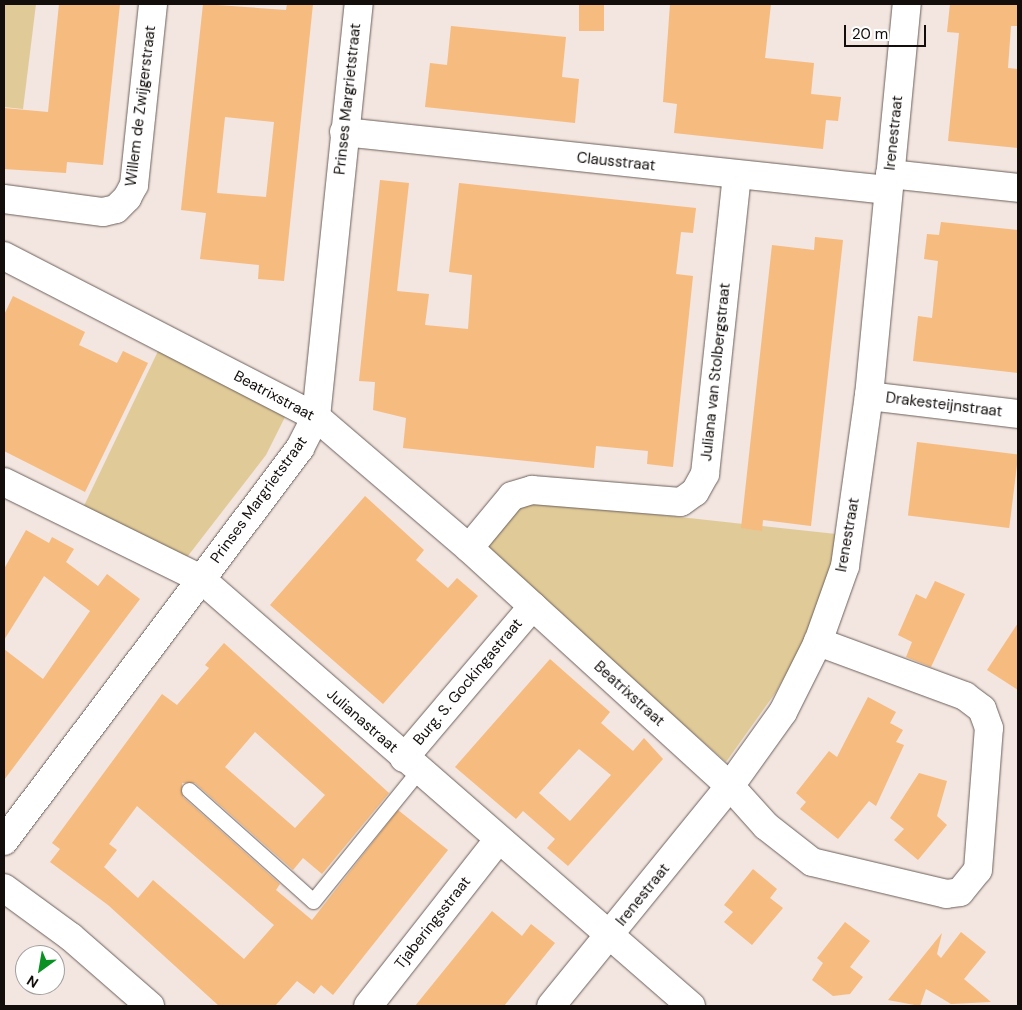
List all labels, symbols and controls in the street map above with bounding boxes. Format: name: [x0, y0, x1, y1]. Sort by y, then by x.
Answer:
scale bar: [847, 15, 930, 47]
street label: Prinses Margrietstraat: [331, 22, 365, 176]
street label: Willem de Zwijgerstraat: [122, 24, 160, 188]
text: 20 m: [852, 24, 888, 44]
street label: Irenestraat: [881, 95, 907, 171]
street label: Clausstraat: [576, 149, 656, 175]
street label: Juliana van Stolbergstraat: [698, 282, 734, 462]
street label: Beatrixstraat: [231, 367, 317, 425]
street label: Drakesteijnstraat: [885, 389, 1003, 421]
street label: Prinses Margrietstraat: [207, 433, 311, 567]
street label: Irenestraat: [833, 496, 863, 574]
street label: Burg. S. Gockingastraat: [410, 615, 526, 749]
street label: Beatrixstraat: [590, 658, 668, 730]
street label: Julianastraat: [323, 685, 401, 757]
street label: Irenestraat: [612, 860, 674, 930]
street label: Tjaberingsstraat: [391, 873, 475, 973]
north arrow: [15, 945, 65, 995]
text: N: [23, 972, 42, 992]

